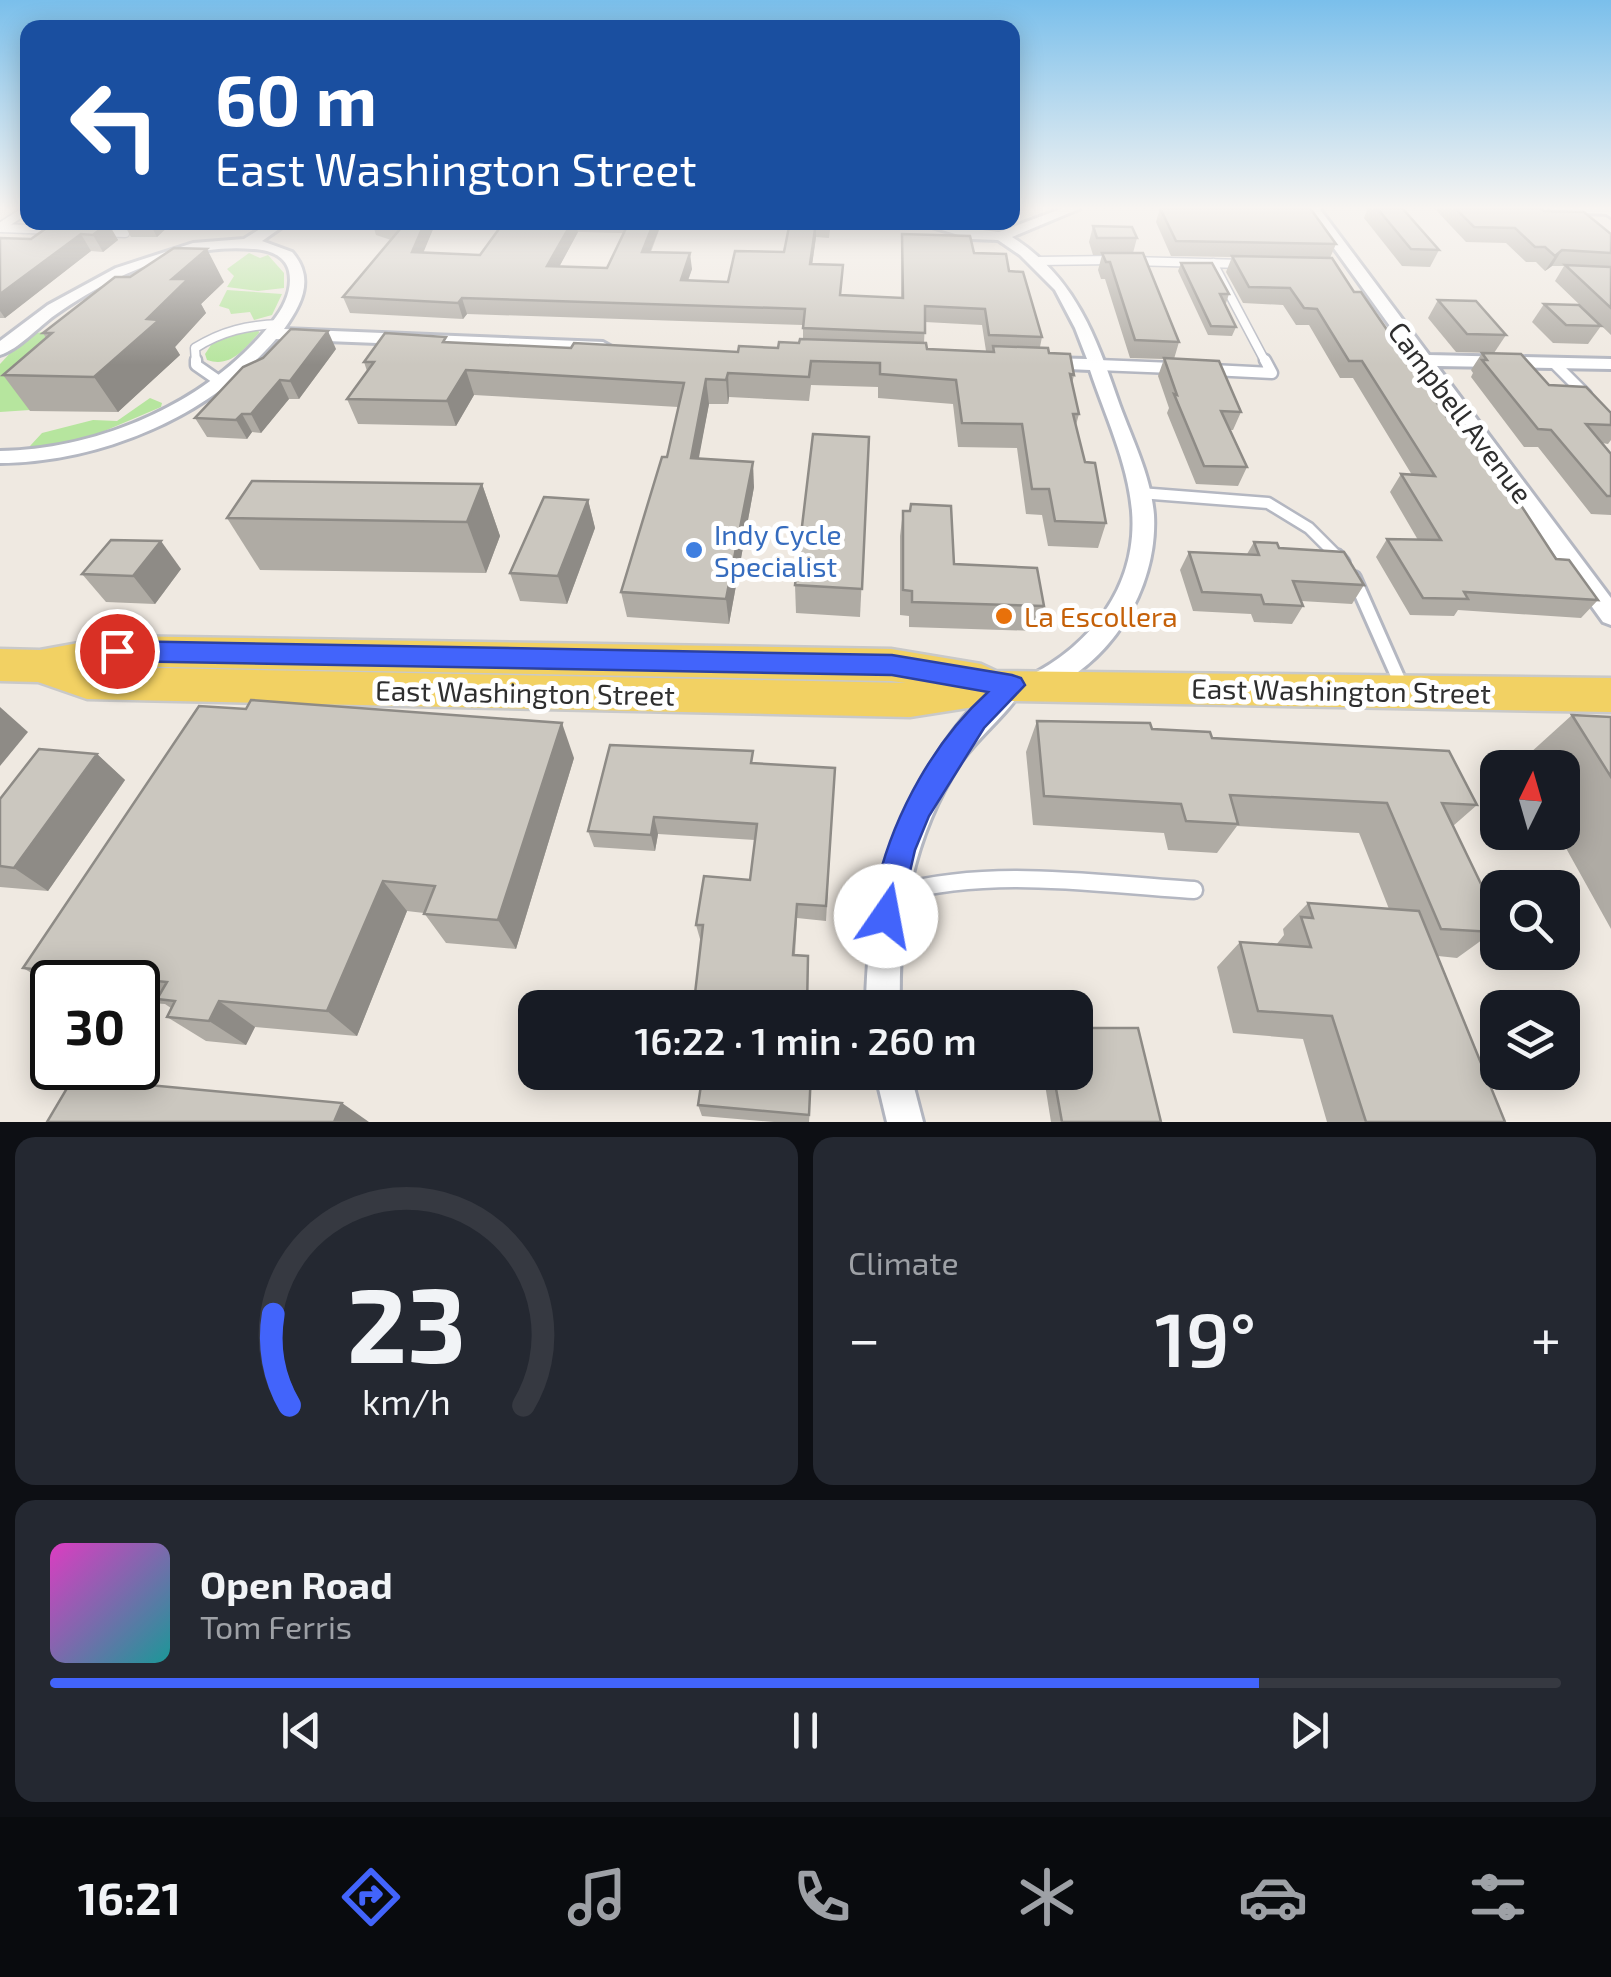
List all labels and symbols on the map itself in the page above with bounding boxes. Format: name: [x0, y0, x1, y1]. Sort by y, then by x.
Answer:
street label: Campbell Avenue: [1382, 315, 1540, 509]
place label: Indy Cycle Specialist: [714, 517, 842, 583]
marker: Indy Cycle Specialist: [683, 539, 705, 561]
place label: La Escollera: [1024, 599, 1178, 633]
marker: La Escollera: [993, 605, 1015, 627]
pin: [75, 609, 160, 694]
street label: East Washington Street: [1191, 670, 1491, 710]
street label: East Washington Street: [375, 672, 675, 712]
north arrow: [1480, 750, 1580, 850]
position arrow: [834, 864, 938, 968]
speed limit sign: 30: [30, 960, 160, 1090]

